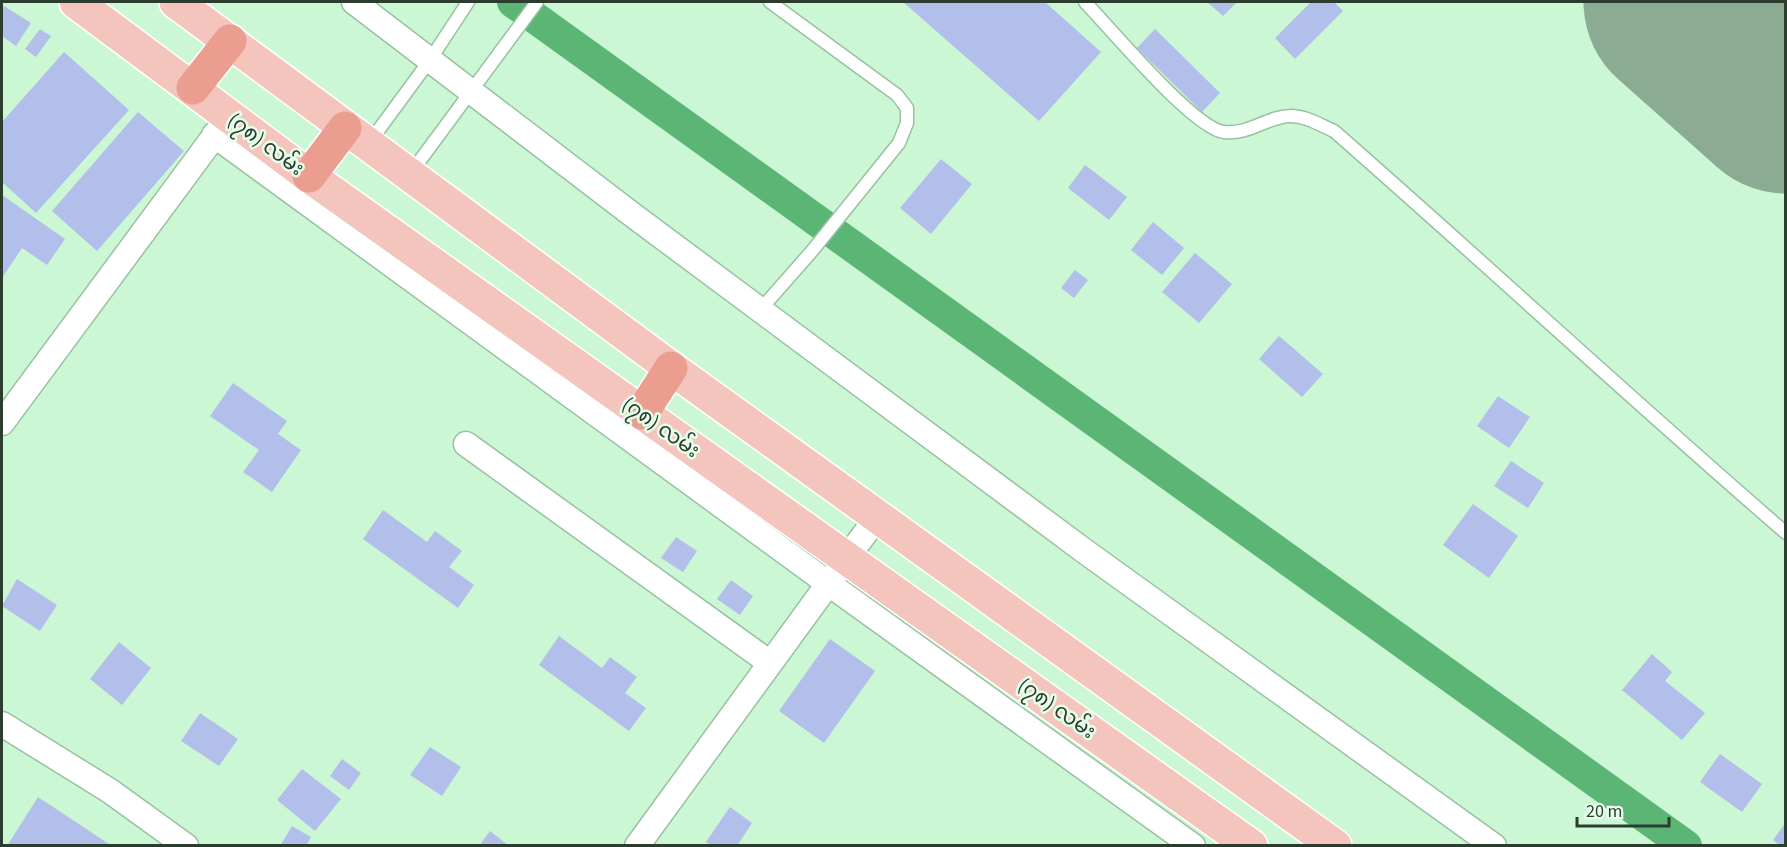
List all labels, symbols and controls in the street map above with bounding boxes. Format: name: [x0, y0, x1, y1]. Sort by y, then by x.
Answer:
street label: (၇၈) လမ်း: [220, 104, 311, 184]
street label: (၇၈) လမ်း: [615, 388, 707, 467]
street label: (၇၈) လမ်း: [1011, 669, 1103, 748]
scale bar: [1577, 790, 1668, 828]
text: 20 m: [1586, 799, 1622, 824]

